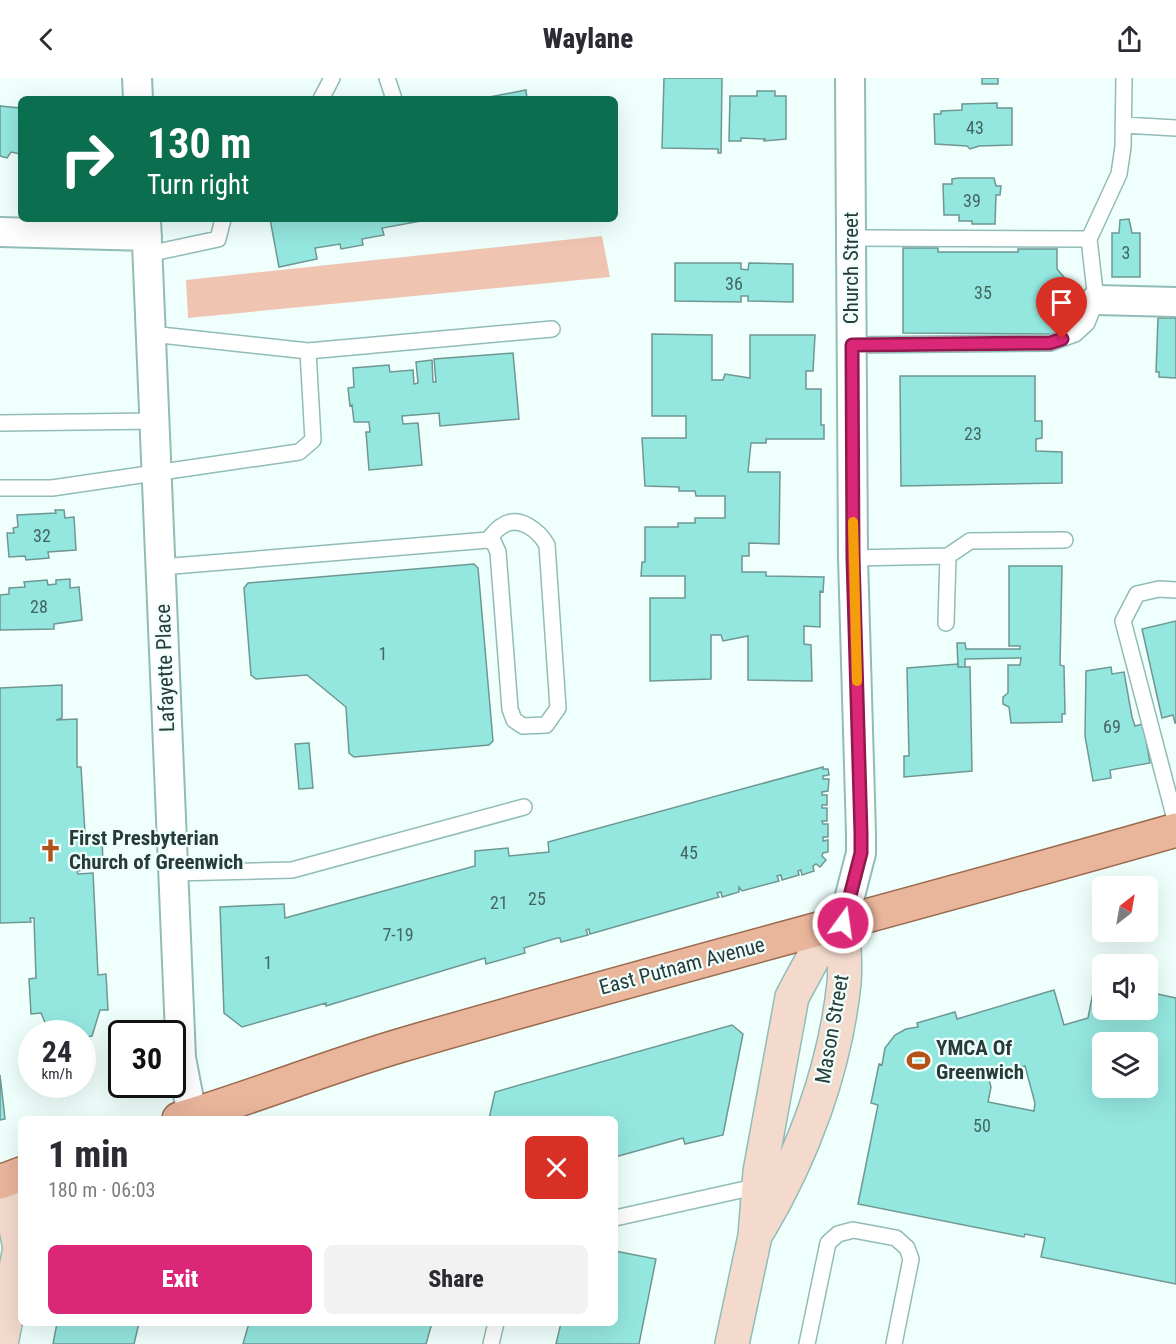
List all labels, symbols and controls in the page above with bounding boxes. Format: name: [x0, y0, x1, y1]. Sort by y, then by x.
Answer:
icon: back: [30, 23, 63, 56]
text: Waylane: [543, 23, 633, 55]
icon: share: [1113, 23, 1146, 56]
house number: 43: [966, 117, 984, 138]
text: 130 m: [147, 119, 252, 168]
icon: right: [48, 120, 126, 198]
text: Turn right: [147, 169, 249, 201]
house number: 39: [963, 190, 981, 211]
street label: Church Street: [839, 212, 863, 324]
house number: 3: [1122, 242, 1130, 263]
house number: 36: [725, 273, 743, 294]
pin: [1036, 277, 1087, 339]
house number: 35: [974, 282, 992, 303]
icon: arrive: [1045, 286, 1078, 319]
house number: 23: [964, 423, 982, 444]
house number: 32: [33, 525, 51, 546]
house number: 28: [30, 596, 48, 617]
street label: Lafayette Place: [151, 603, 179, 732]
house number: 1: [379, 643, 387, 664]
house number: 69: [1103, 716, 1121, 737]
place label: First Presbyterian Church of Greenwich: [69, 826, 243, 874]
church icon: First Presbyterian Church of Greenwich: [38, 837, 64, 863]
house number: 45: [680, 842, 698, 863]
north arrow: [1092, 876, 1158, 942]
map controls: [1092, 876, 1158, 1098]
house number: 25: [528, 888, 546, 909]
position arrow: [811, 891, 875, 955]
house number: 21: [490, 892, 508, 913]
house number: 7-19: [382, 924, 414, 945]
street label: East Putnam Avenue: [597, 932, 768, 1000]
house number: 1: [264, 952, 272, 973]
button: sound: [1092, 954, 1158, 1020]
street label: Mason Street: [811, 973, 853, 1085]
speed limit sign: 30: [108, 1020, 186, 1098]
button: layers: [1092, 1032, 1158, 1098]
text: 24: [42, 1034, 72, 1069]
place label: YMCA Of Greenwich: [936, 1036, 1024, 1084]
sports icon: YMCA Of Greenwich: [905, 1047, 931, 1073]
text: km/h: [42, 1065, 72, 1083]
house number: 50: [973, 1115, 991, 1136]
text: 1 min: [48, 1134, 128, 1176]
button: close: [525, 1136, 588, 1199]
text: 180 m · 06:03: [48, 1178, 155, 1202]
button: Exit: [48, 1245, 312, 1314]
button: Share: [324, 1245, 588, 1314]

